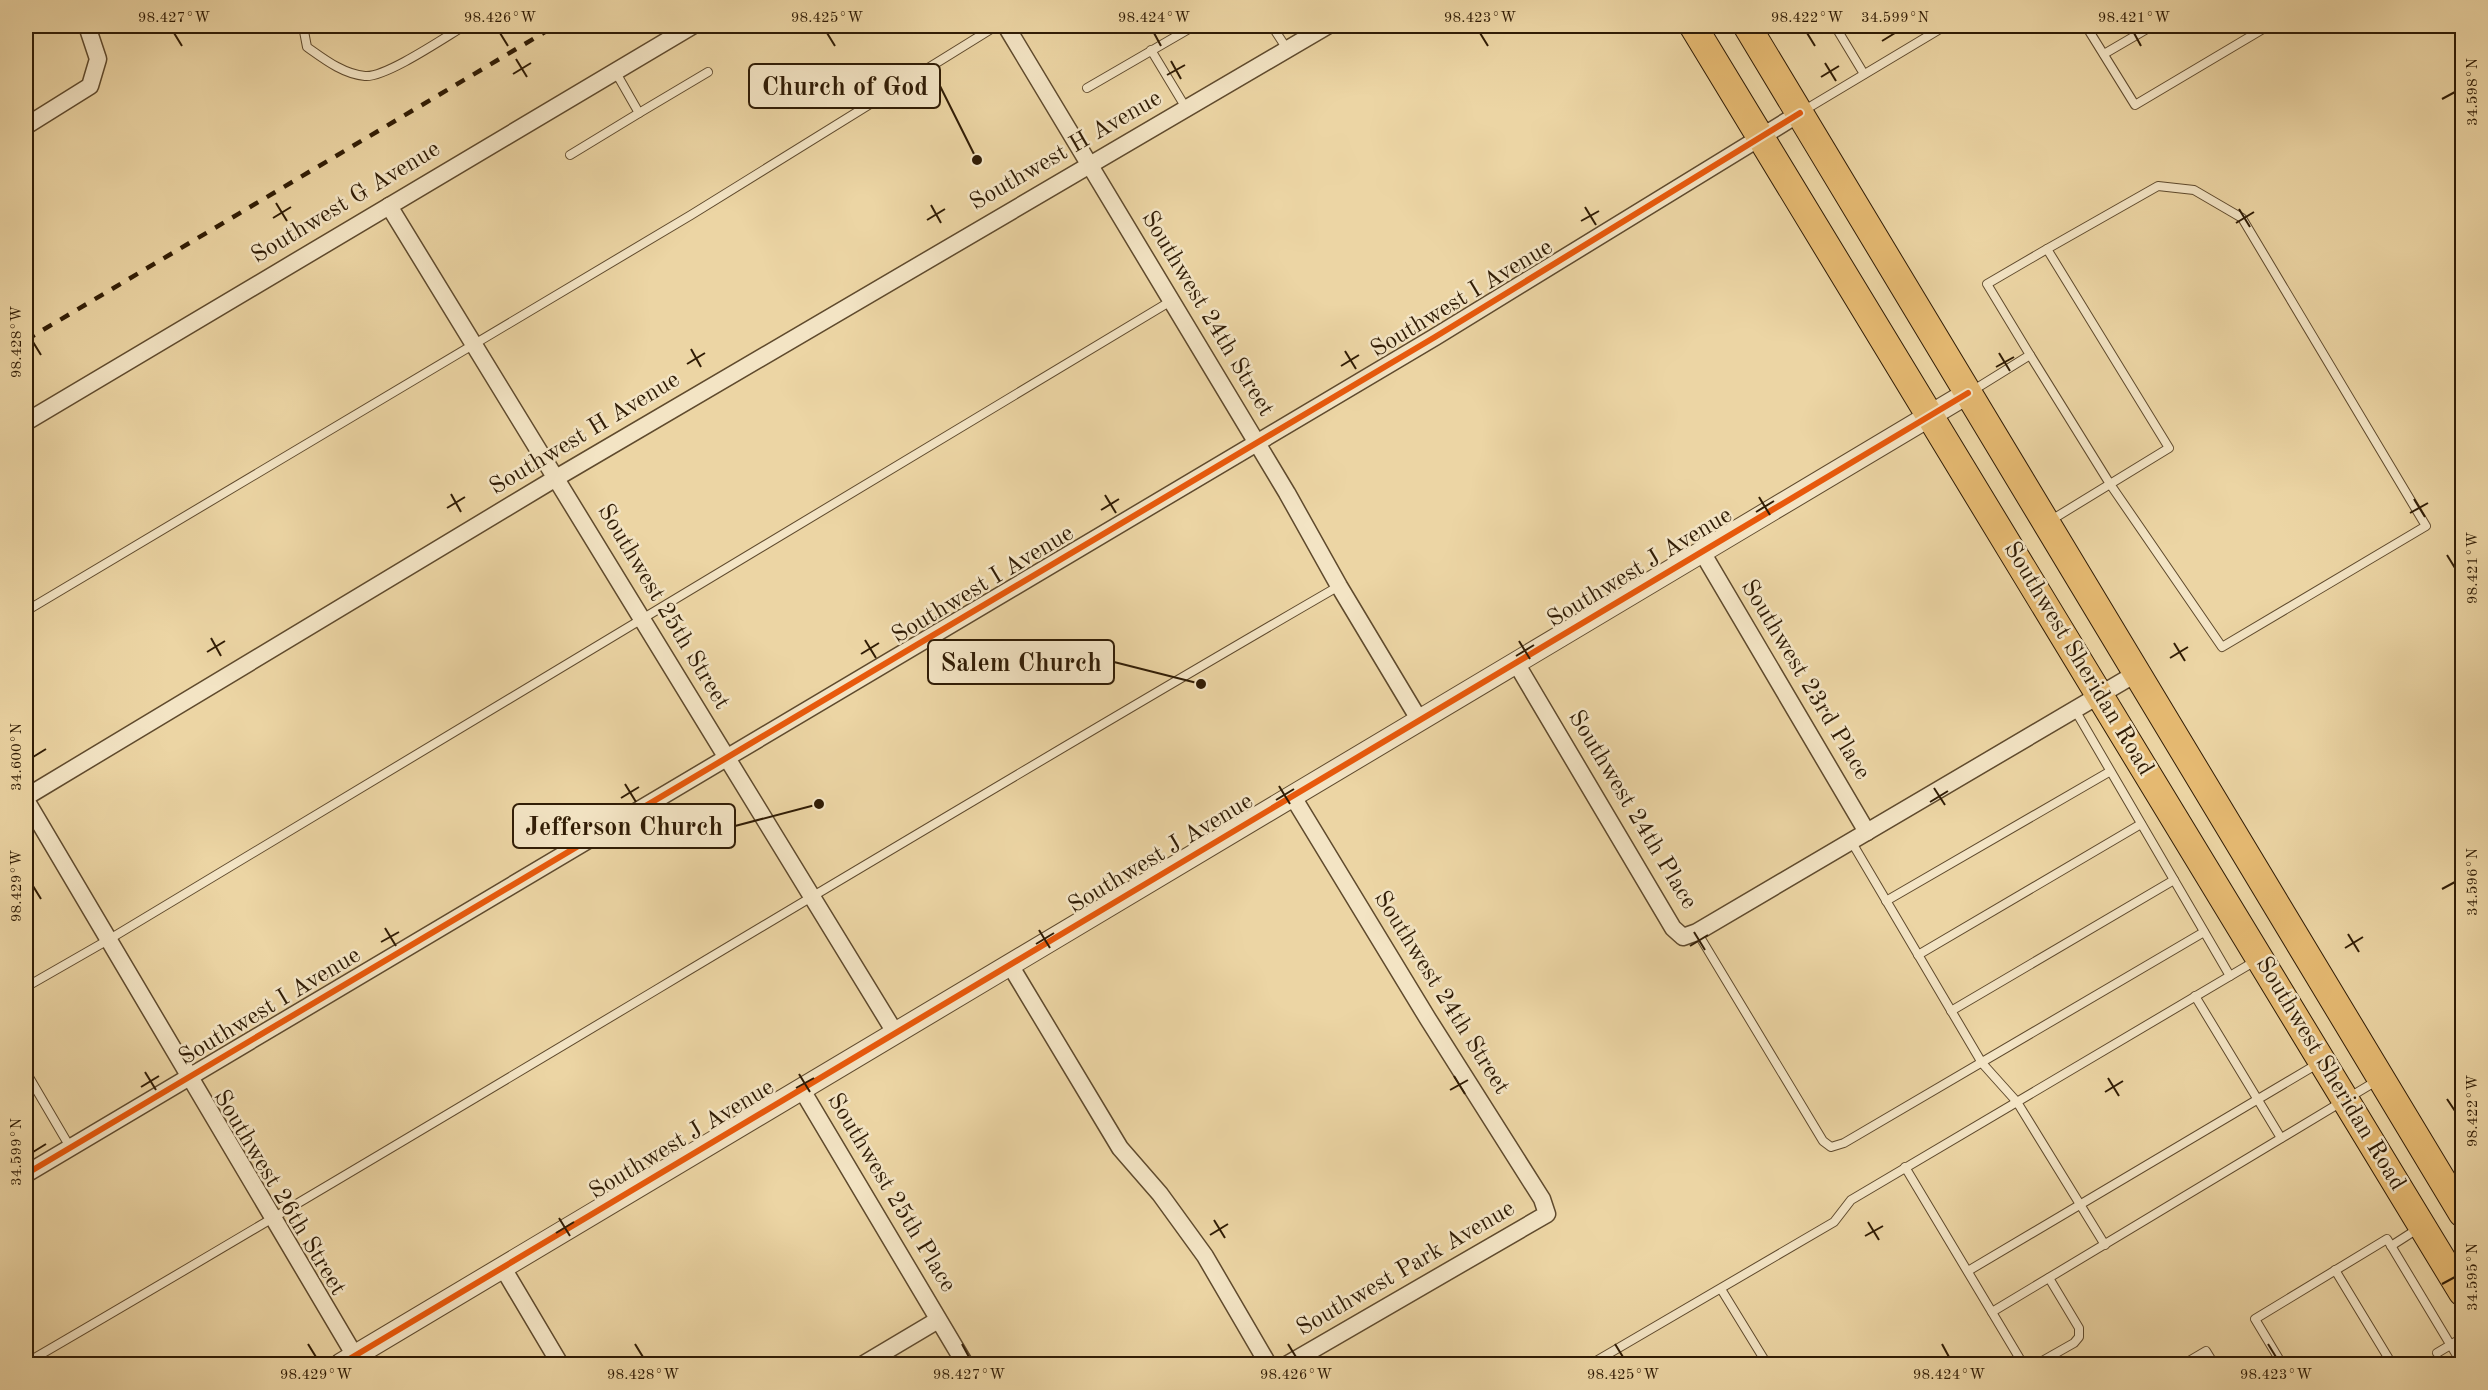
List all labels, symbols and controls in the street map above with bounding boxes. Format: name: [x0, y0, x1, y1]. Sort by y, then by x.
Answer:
text: 98.427°W: [138, 11, 210, 26]
text: 98.426°W: [464, 11, 536, 26]
text: 98.425°W: [791, 11, 863, 26]
text: 98.424°W: [1118, 11, 1190, 26]
text: 98.423°W: [1444, 11, 1516, 26]
text: 98.422°W: [1771, 11, 1843, 26]
text: 34.599°N: [1861, 11, 1929, 26]
text: 98.421°W: [2098, 11, 2170, 26]
text: 34.598°N: [2466, 58, 2481, 126]
callout: Church of God: [749, 64, 940, 108]
text: Church of God: [762, 75, 928, 101]
street label: Southwest H Avenue: [966, 86, 1166, 216]
street label: Southwest G Avenue: [248, 137, 444, 269]
street label: Southwest 24th Street: [1136, 207, 1278, 421]
street label: Southwest I Avenue: [1367, 235, 1557, 363]
text: 98.428°W: [10, 306, 25, 378]
street label: Southwest H Avenue: [486, 368, 684, 500]
street label: Southwest 25th Street: [592, 500, 734, 714]
street label: Southwest J Avenue: [1543, 503, 1737, 633]
street label: Southwest I Avenue: [888, 521, 1078, 649]
text: 98.421°W: [2466, 532, 2481, 604]
street label: Southwest Sheridan Road: [1999, 538, 2157, 780]
street label: Southwest 23rd Place: [1736, 576, 1874, 784]
callout: Salem Church: [928, 640, 1114, 684]
text: Salem Church: [940, 651, 1102, 677]
street label: Southwest 24th Place: [1563, 706, 1701, 914]
text: 34.600°N: [10, 723, 25, 791]
street label: Southwest J Avenue: [1064, 789, 1258, 919]
callout: Jefferson Church: [513, 804, 735, 848]
text: Jefferson Church: [525, 815, 723, 841]
text: 34.596°N: [2466, 848, 2481, 916]
text: 98.429°W: [10, 850, 25, 922]
street label: Southwest 24th Street: [1369, 887, 1513, 1099]
street label: Southwest I Avenue: [175, 943, 365, 1071]
street label: Southwest Sheridan Road: [2251, 953, 2409, 1195]
street label: Southwest J Avenue: [585, 1075, 779, 1205]
text: 98.422°W: [2466, 1075, 2481, 1147]
street label: Southwest 26th Street: [208, 1086, 350, 1300]
street label: Southwest 25th Place: [822, 1089, 960, 1297]
text: 34.599°N: [10, 1118, 25, 1186]
street label: Southwest Park Avenue: [1293, 1197, 1519, 1341]
text: 34.595°N: [2466, 1243, 2481, 1311]
text: 98.429°W: [280, 1368, 352, 1383]
text: 98.428°W: [607, 1368, 679, 1383]
text: 98.427°W: [933, 1368, 1005, 1383]
text: 98.426°W: [1260, 1368, 1332, 1383]
text: 98.425°W: [1587, 1368, 1659, 1383]
text: 98.424°W: [1913, 1368, 1985, 1383]
text: 98.423°W: [2240, 1368, 2312, 1383]

